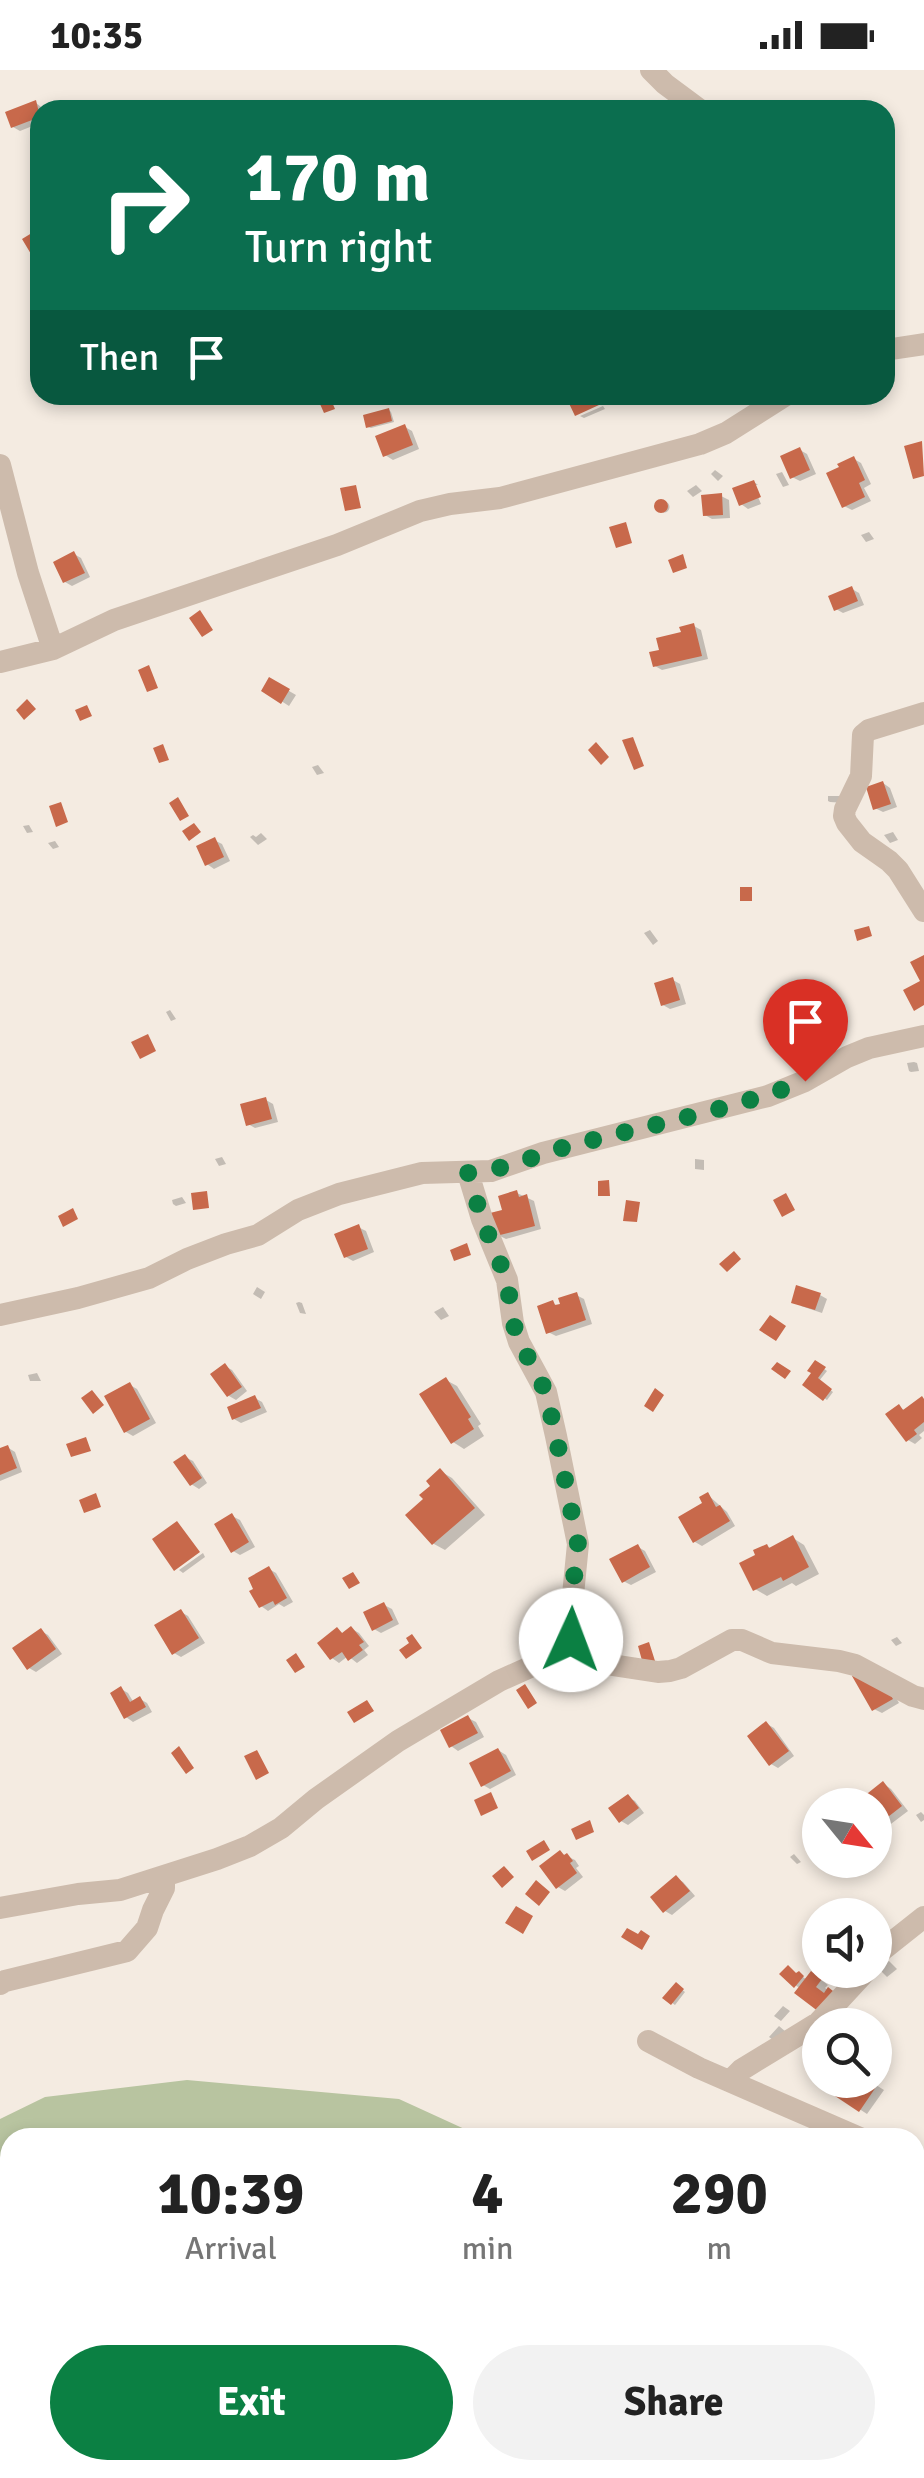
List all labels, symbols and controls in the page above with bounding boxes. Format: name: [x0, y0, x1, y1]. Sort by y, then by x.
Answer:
text: 10:35: [50, 12, 143, 59]
text: 170 m: [245, 134, 430, 220]
icon: right: [80, 140, 210, 270]
text: Turn right: [245, 220, 433, 275]
icon: arrive: [179, 330, 234, 385]
text: Then: [80, 334, 159, 381]
pin: [763, 979, 848, 1082]
icon: arrive: [778, 994, 833, 1049]
position arrow: [519, 1588, 623, 1692]
north arrow: [802, 1788, 892, 1878]
map controls: [802, 1788, 892, 2098]
button: sound: [802, 1898, 892, 1988]
button: search: [802, 2008, 892, 2098]
text: 10:39: [157, 2157, 305, 2231]
text: 4: [471, 2157, 504, 2231]
text: 290: [671, 2157, 768, 2231]
text: Arrival: [185, 2229, 277, 2268]
text: min: [462, 2229, 513, 2268]
text: m: [706, 2229, 732, 2268]
button: Exit: [50, 2345, 453, 2460]
button: Share: [473, 2345, 875, 2460]

